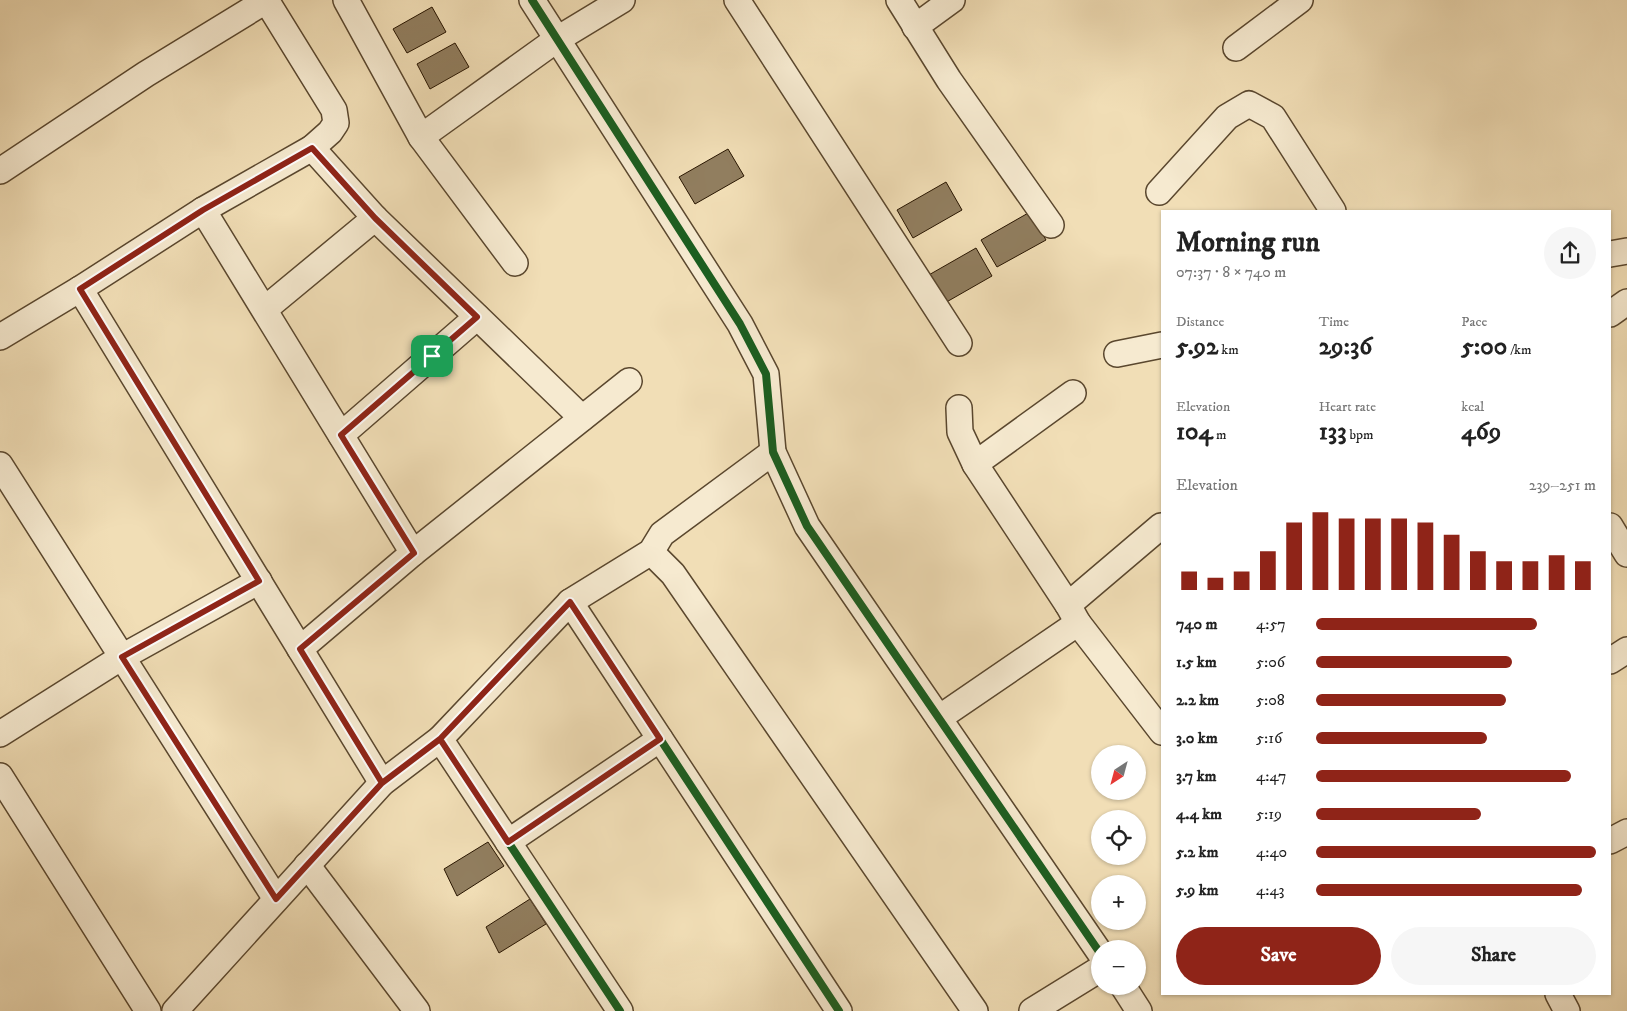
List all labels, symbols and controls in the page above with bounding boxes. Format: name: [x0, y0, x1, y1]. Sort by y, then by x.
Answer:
text: Morning run: [1176, 225, 1320, 260]
button: share: [1544, 227, 1596, 279]
text: 07:37 · 8 × 740 m: [1176, 262, 1286, 282]
text: Distance: [1176, 313, 1224, 331]
text: Time: [1319, 313, 1349, 331]
text: Pace: [1461, 313, 1487, 331]
text: 5.92: [1176, 331, 1218, 362]
text: 29:36: [1319, 331, 1372, 362]
text: 5:00: [1461, 331, 1507, 362]
pin: [411, 335, 453, 377]
text: km: [1218, 341, 1239, 359]
text: /km: [1507, 341, 1531, 359]
icon: arrive: [418, 342, 446, 370]
text: Elevation: [1176, 398, 1230, 416]
text: Heart rate: [1319, 398, 1376, 416]
text: kcal: [1461, 398, 1484, 416]
text: 104: [1176, 416, 1213, 447]
text: 133: [1319, 416, 1347, 447]
text: 469: [1461, 416, 1501, 447]
text: m: [1213, 426, 1226, 444]
text: bpm: [1347, 426, 1374, 444]
text: Elevation: [1176, 475, 1238, 495]
text: 239–251 m: [1529, 475, 1596, 495]
text: 740 m: [1176, 614, 1217, 634]
text: 4:57: [1256, 614, 1286, 634]
text: 1.5 km: [1176, 652, 1217, 672]
text: 5:06: [1256, 652, 1285, 672]
text: 2.2 km: [1176, 690, 1219, 710]
text: 5:08: [1256, 690, 1285, 710]
text: 3.0 km: [1176, 728, 1218, 748]
text: 5:16: [1256, 728, 1282, 748]
north arrow: [1091, 745, 1146, 800]
map controls: [1091, 745, 1146, 995]
text: 3.7 km: [1176, 766, 1217, 786]
text: 4:47: [1256, 766, 1287, 786]
text: 4.4 km: [1176, 804, 1222, 824]
text: 5:19: [1256, 804, 1282, 824]
button: locate: [1091, 810, 1146, 865]
text: 5.2 km: [1176, 842, 1219, 862]
text: 4:40: [1256, 842, 1287, 862]
button: +: [1091, 875, 1146, 930]
text: 5.9 km: [1176, 880, 1219, 900]
text: 4:43: [1256, 880, 1285, 900]
button: Save: [1176, 927, 1381, 985]
button: Share: [1391, 927, 1596, 985]
button: −: [1091, 940, 1146, 995]

